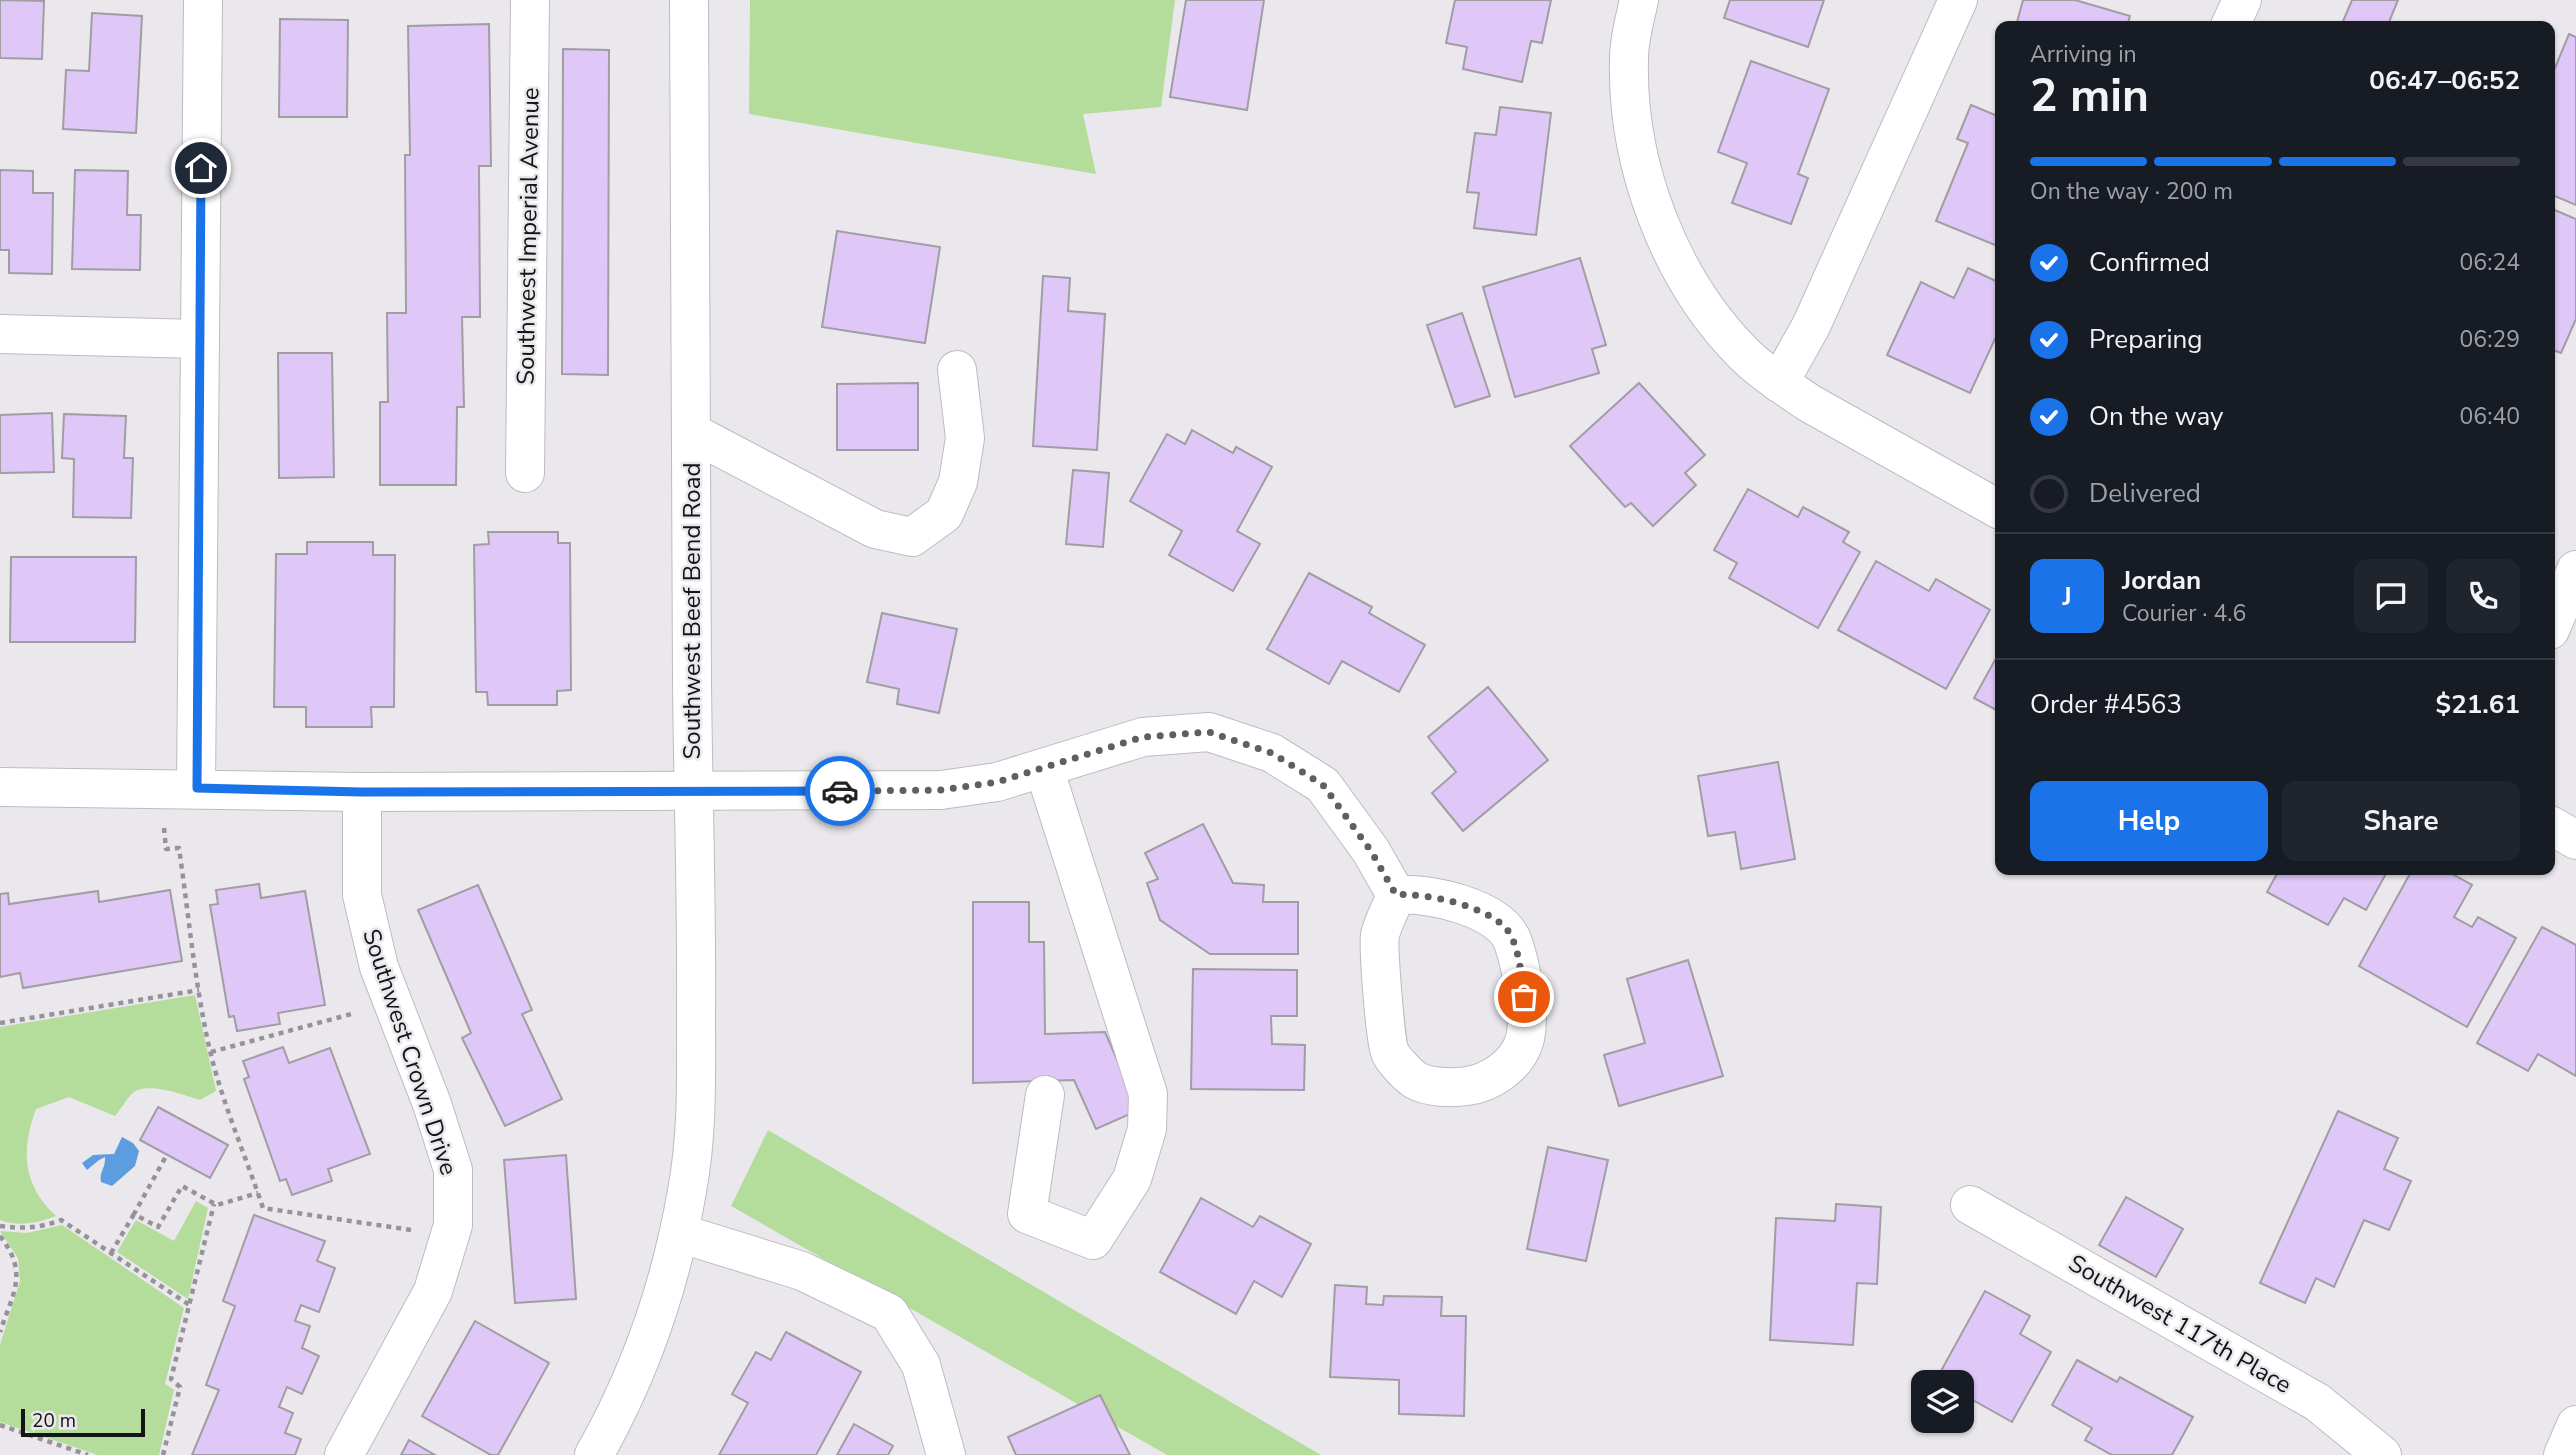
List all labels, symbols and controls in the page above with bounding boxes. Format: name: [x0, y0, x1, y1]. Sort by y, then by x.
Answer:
text: Arriving in: [2030, 39, 2137, 70]
text: 06:47–06:52: [2369, 63, 2520, 98]
text: 2 min: [2030, 64, 2149, 127]
street label: Southwest Imperial Avenue: [509, 87, 547, 385]
pin: [171, 138, 231, 198]
icon: home: [182, 149, 220, 187]
text: On the way · 200 m: [2030, 176, 2233, 207]
icon: check: [2030, 244, 2068, 282]
text: Confirmed: [2089, 245, 2210, 280]
text: 06:24: [2460, 247, 2520, 278]
icon: check: [2030, 321, 2068, 359]
text: Preparing: [2089, 322, 2202, 357]
text: 06:29: [2460, 324, 2520, 355]
icon: check: [2030, 398, 2068, 436]
text: On the way: [2089, 399, 2223, 434]
text: 06:40: [2460, 401, 2520, 432]
street label: Southwest Beef Bend Road: [676, 463, 708, 759]
text: Delivered: [2089, 476, 2201, 511]
button: chat: [2354, 559, 2428, 633]
button: phone: [2446, 559, 2520, 633]
text: Jordan: [2122, 563, 2201, 598]
text: J: [2062, 579, 2072, 614]
text: Courier · 4.6: [2122, 598, 2246, 629]
text: Order #4563: [2030, 687, 2182, 722]
text: $21.61: [2436, 687, 2520, 722]
courier: [805, 756, 875, 826]
icon: car: [821, 772, 859, 810]
button: Help: [2030, 781, 2268, 861]
button: Share: [2282, 781, 2520, 861]
street label: Southwest Crown Drive: [355, 925, 465, 1179]
pin: [1494, 967, 1554, 1027]
icon: bag: [1505, 978, 1543, 1016]
street label: Southwest 117th Place: [2063, 1247, 2297, 1401]
map controls: [1911, 1370, 1974, 1433]
button: layers: [1911, 1370, 1974, 1433]
scale bar: [21, 1406, 145, 1438]
text: 20 m: [32, 1408, 76, 1434]

